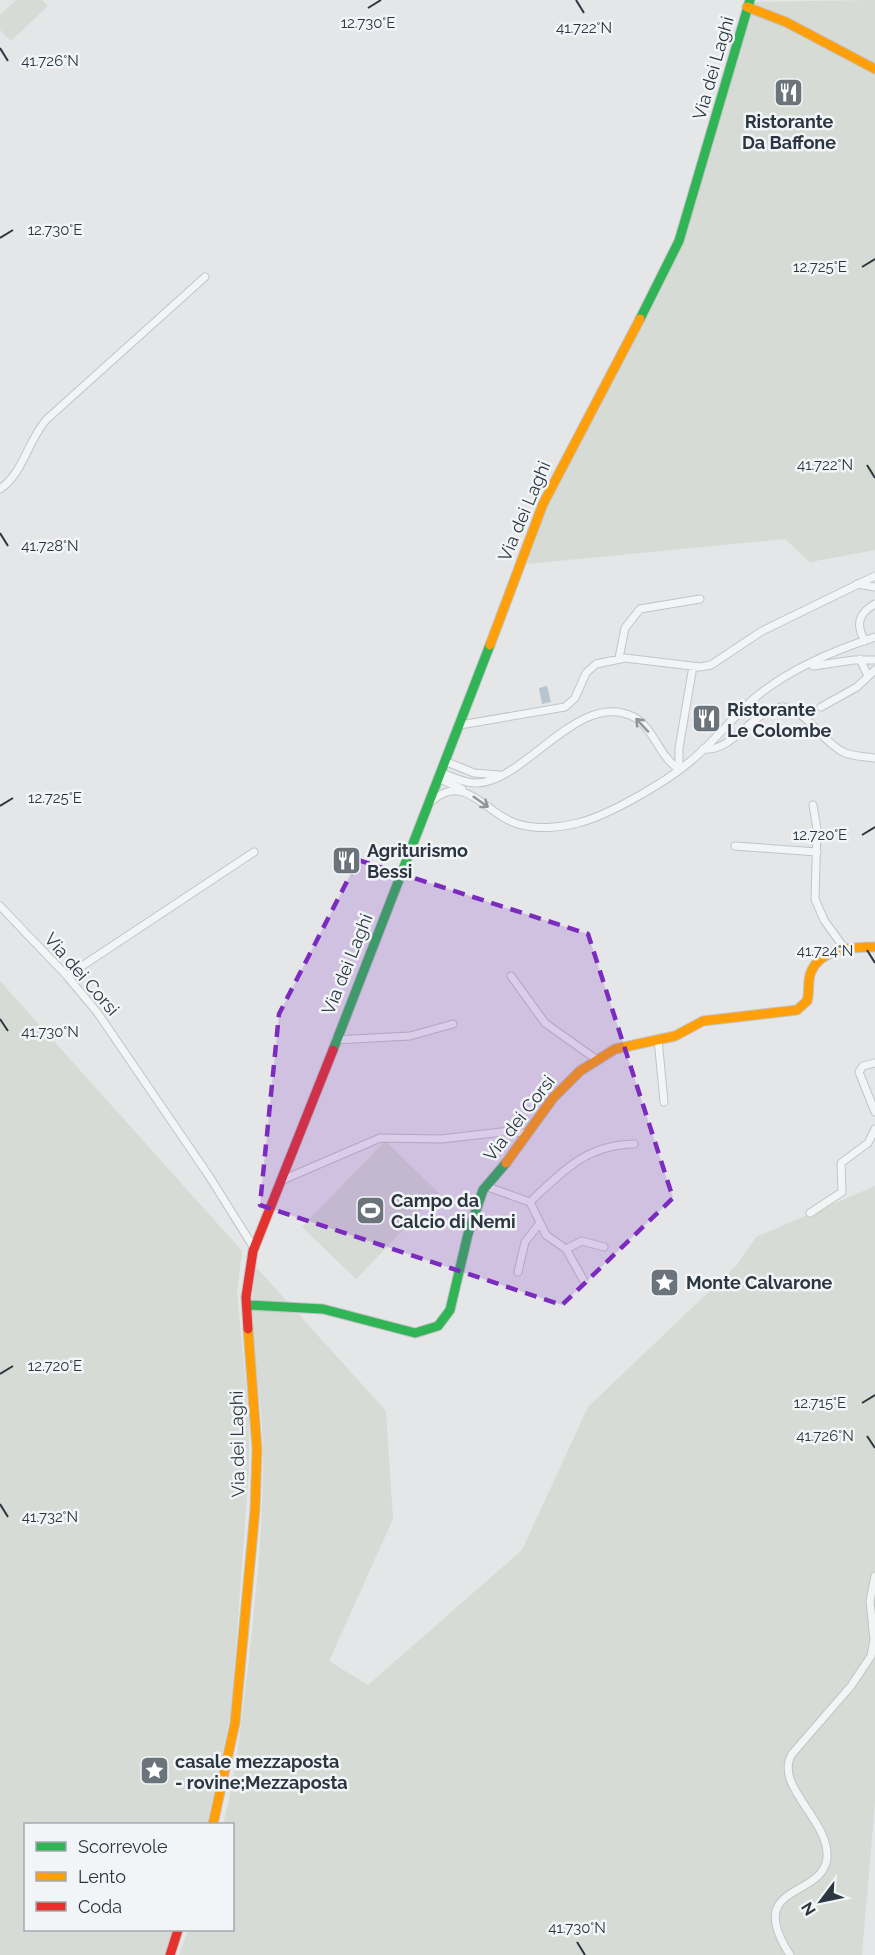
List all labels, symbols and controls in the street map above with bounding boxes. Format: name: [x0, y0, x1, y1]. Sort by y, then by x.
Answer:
text: 12.730°E: [341, 14, 395, 32]
street label: Via dei Laghi: [688, 14, 738, 122]
text: 41.722°N: [556, 19, 612, 37]
text: 41.726°N: [21, 52, 79, 70]
restaurant icon: Ristorante Da Baffone: [773, 76, 805, 108]
place label: Ristorante Da Baffone: [742, 111, 836, 153]
text: 12.730°E: [28, 221, 82, 239]
text: 12.725°E: [793, 258, 847, 276]
text: 41.722°N: [797, 456, 853, 474]
street label: Via dei Laghi: [493, 458, 555, 564]
text: 41.728°N: [21, 537, 79, 555]
place label: Ristorante Le Colombe: [727, 699, 832, 741]
restaurant icon: Ristorante Le Colombe: [690, 703, 722, 735]
one-way arrow: [634, 718, 649, 733]
text: 12.725°E: [28, 789, 82, 807]
one-way arrow: [473, 796, 489, 809]
text: 12.720°E: [793, 826, 847, 844]
place label: Agriturismo Bessi: [367, 840, 468, 882]
restaurant icon: Agriturismo Bessi: [330, 844, 362, 876]
street label: Via dei Laghi: [317, 911, 377, 1017]
street label: Via dei Corsi: [40, 928, 124, 1020]
text: 41.724°N: [797, 942, 853, 960]
text: 41.730°N: [21, 1023, 79, 1041]
street label: Via dei Corsi: [479, 1071, 559, 1165]
place label: Campo da Calcio di Nemi: [391, 1190, 516, 1232]
sports icon: Campo da Calcio di Nemi: [354, 1194, 386, 1226]
place icon: Monte Calvarone: [649, 1266, 681, 1298]
place label: Monte Calvarone: [686, 1272, 833, 1293]
text: 12.720°E: [28, 1357, 82, 1375]
street label: Via dei Laghi: [226, 1390, 248, 1498]
text: 12.715°E: [794, 1394, 846, 1412]
text: 41.726°N: [796, 1427, 854, 1445]
text: 41.732°N: [22, 1508, 78, 1526]
place label: casale mezzaposta - rovine;Mezzaposta: [175, 1751, 348, 1793]
place icon: casale mezzaposta - rovine;Mezzaposta: [138, 1755, 170, 1787]
legend: [24, 1823, 234, 1931]
text: Scorrevole: [78, 1836, 168, 1857]
text: Lento: [78, 1866, 126, 1887]
north arrow: [791, 1871, 851, 1931]
text: Coda: [78, 1896, 122, 1917]
text: N: [797, 1898, 820, 1919]
text: 41.730°N: [548, 1919, 606, 1937]

